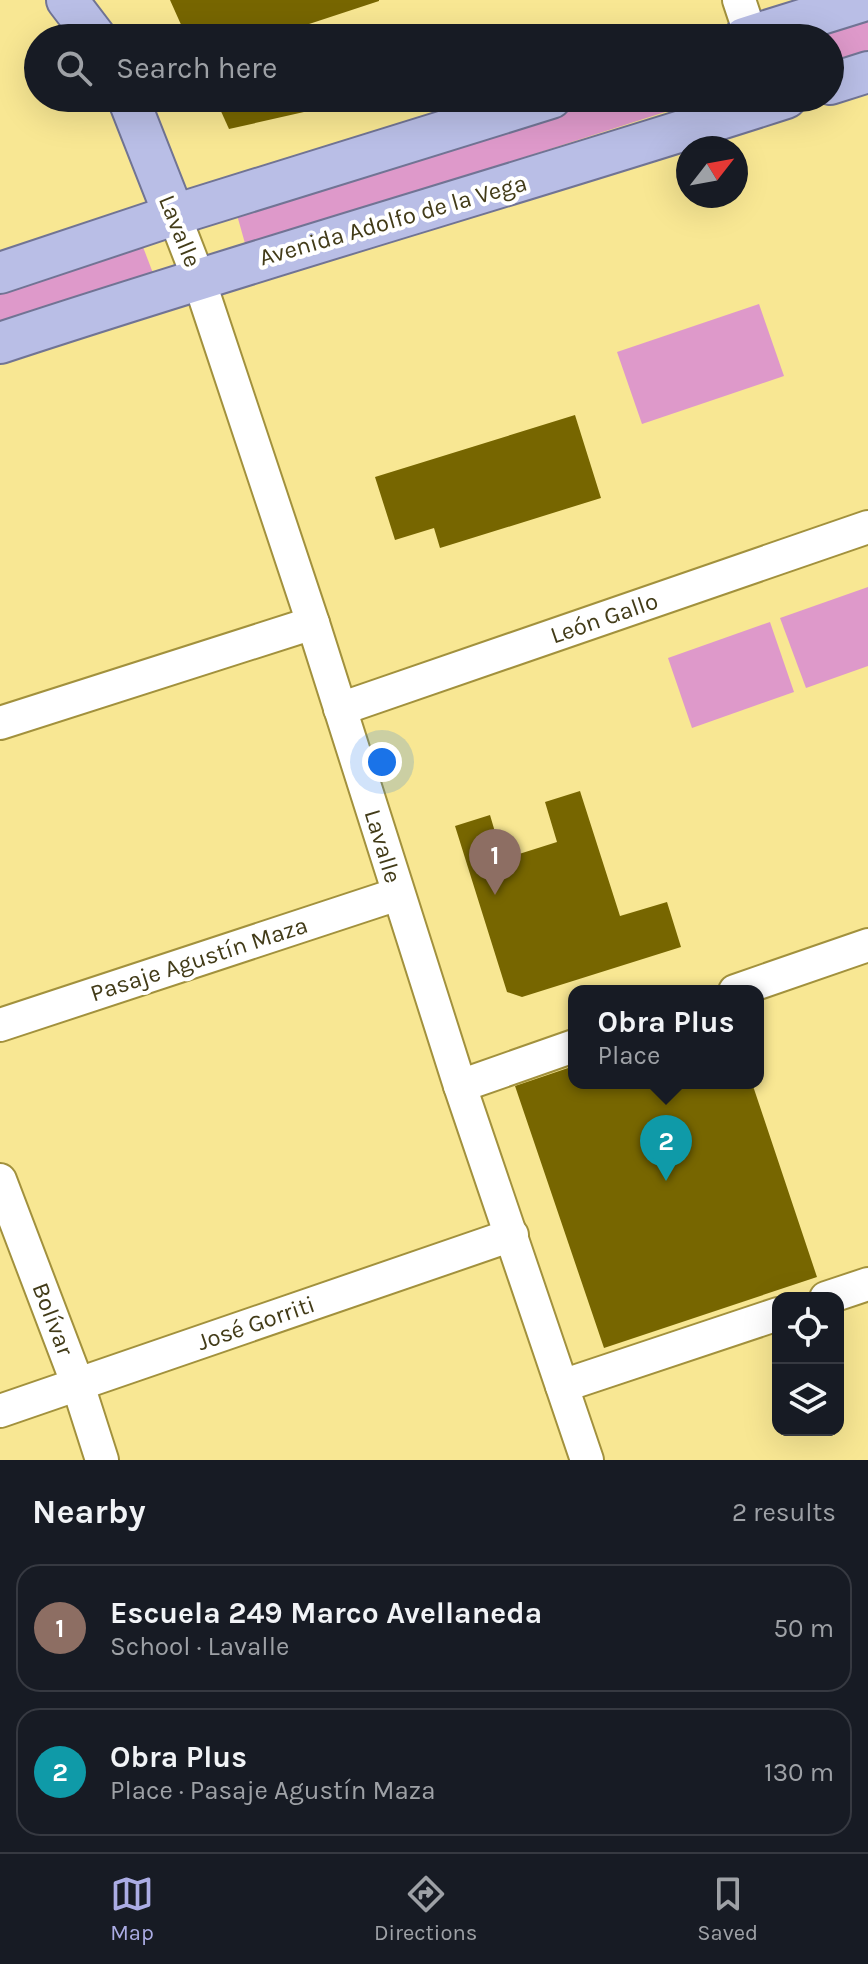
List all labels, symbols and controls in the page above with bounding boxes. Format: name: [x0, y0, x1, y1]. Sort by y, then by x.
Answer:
search box: [24, 24, 844, 112]
icon: search: [52, 46, 96, 90]
text: Search here: [116, 50, 277, 86]
north arrow: [676, 136, 748, 208]
street label: Avenida Adolfo de la Vega: [256, 168, 530, 272]
street label: Lavalle: [153, 191, 207, 271]
street label: León Gallo: [546, 587, 662, 649]
your location: [362, 742, 402, 782]
street label: Lavalle: [359, 806, 407, 886]
pin: 1: [469, 829, 521, 895]
street label: Pasaje Agustín Maza: [87, 911, 311, 1007]
popup: [568, 985, 764, 1089]
text: Obra Plus: [598, 1004, 735, 1040]
text: Place: [598, 1040, 660, 1071]
pin: 2: [640, 1115, 692, 1181]
street label: Bolívar: [26, 1279, 80, 1360]
street label: José Gorriti: [193, 1290, 319, 1356]
map controls: [772, 1292, 844, 1436]
button: locate: [772, 1292, 844, 1364]
button: layers: [772, 1364, 844, 1436]
text: Nearby: [32, 1492, 146, 1532]
text: 2 results: [732, 1497, 836, 1528]
text: Escuela 249 Marco Avellaneda: [110, 1595, 542, 1631]
text: 1: [55, 1613, 65, 1644]
text: 50 m: [773, 1613, 834, 1644]
text: School · Lavalle: [110, 1631, 289, 1662]
text: Obra Plus: [110, 1739, 247, 1775]
text: 2: [52, 1757, 68, 1788]
text: 130 m: [764, 1757, 834, 1788]
text: Place · Pasaje Agustín Maza: [110, 1775, 436, 1806]
tab: Map: [110, 1872, 154, 1946]
tab: Directions: [374, 1872, 477, 1946]
tab: Saved: [697, 1872, 758, 1946]

